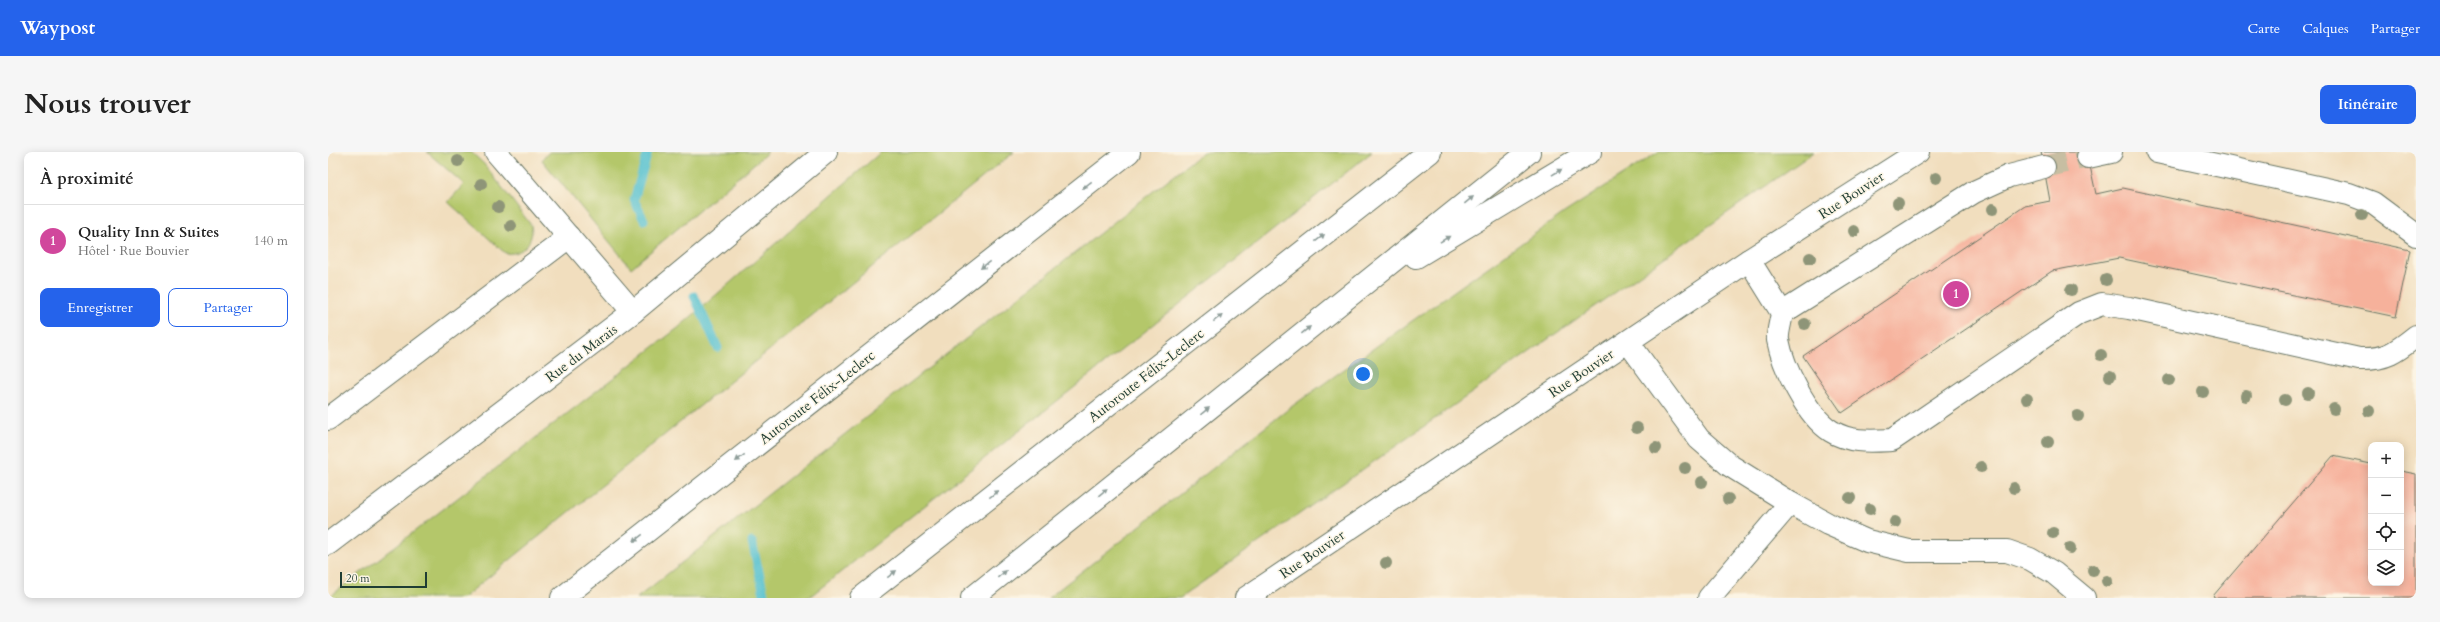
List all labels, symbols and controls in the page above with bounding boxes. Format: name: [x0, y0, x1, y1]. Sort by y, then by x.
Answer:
text: Waypost: [20, 15, 95, 41]
text: Carte: [2248, 19, 2280, 38]
text: Calques: [2302, 19, 2349, 38]
text: Partager: [2371, 19, 2420, 38]
text: Nous trouver: [24, 85, 191, 123]
button: Itinéraire: [2320, 85, 2416, 124]
text: À proximité: [40, 167, 134, 190]
street label: Rue Bouvier: [1815, 167, 1889, 224]
one-way arrow: [1551, 169, 1563, 176]
one-way arrow: [1082, 180, 1093, 189]
one-way arrow: [1464, 196, 1475, 204]
text: Quality Inn & Suites: [78, 222, 219, 242]
text: 1: [50, 232, 56, 250]
text: 140 m: [254, 232, 288, 250]
one-way arrow: [1315, 234, 1326, 243]
one-way arrow: [1439, 236, 1451, 243]
text: Hôtel · Rue Bouvier: [78, 242, 189, 260]
one-way arrow: [980, 261, 991, 270]
pin: 1: [1943, 279, 1969, 309]
button: Enregistrer: [40, 288, 160, 327]
button: Partager: [168, 288, 288, 327]
one-way arrow: [1212, 314, 1223, 323]
street label: Rue du Marais: [541, 320, 621, 387]
street label: Autoroute Félix-Leclerc: [1084, 324, 1208, 427]
one-way arrow: [1301, 325, 1312, 334]
street label: Rue Bouvier: [1545, 344, 1618, 402]
street label: Autoroute Félix-Leclerc: [755, 346, 879, 449]
your location: [1353, 364, 1373, 384]
one-way arrow: [1199, 407, 1210, 415]
map controls: [2368, 442, 2404, 586]
button: +: [2368, 442, 2404, 478]
one-way arrow: [734, 454, 745, 462]
button: −: [2368, 478, 2404, 514]
one-way arrow: [1098, 488, 1109, 497]
one-way arrow: [989, 489, 1000, 498]
button: locate: [2368, 514, 2404, 550]
street label: Rue Bouvier: [1276, 525, 1349, 583]
one-way arrow: [632, 534, 643, 543]
button: layers: [2368, 550, 2404, 586]
one-way arrow: [997, 569, 1008, 578]
scale bar: [340, 570, 427, 589]
one-way arrow: [887, 570, 898, 578]
text: 20 m: [346, 571, 370, 586]

